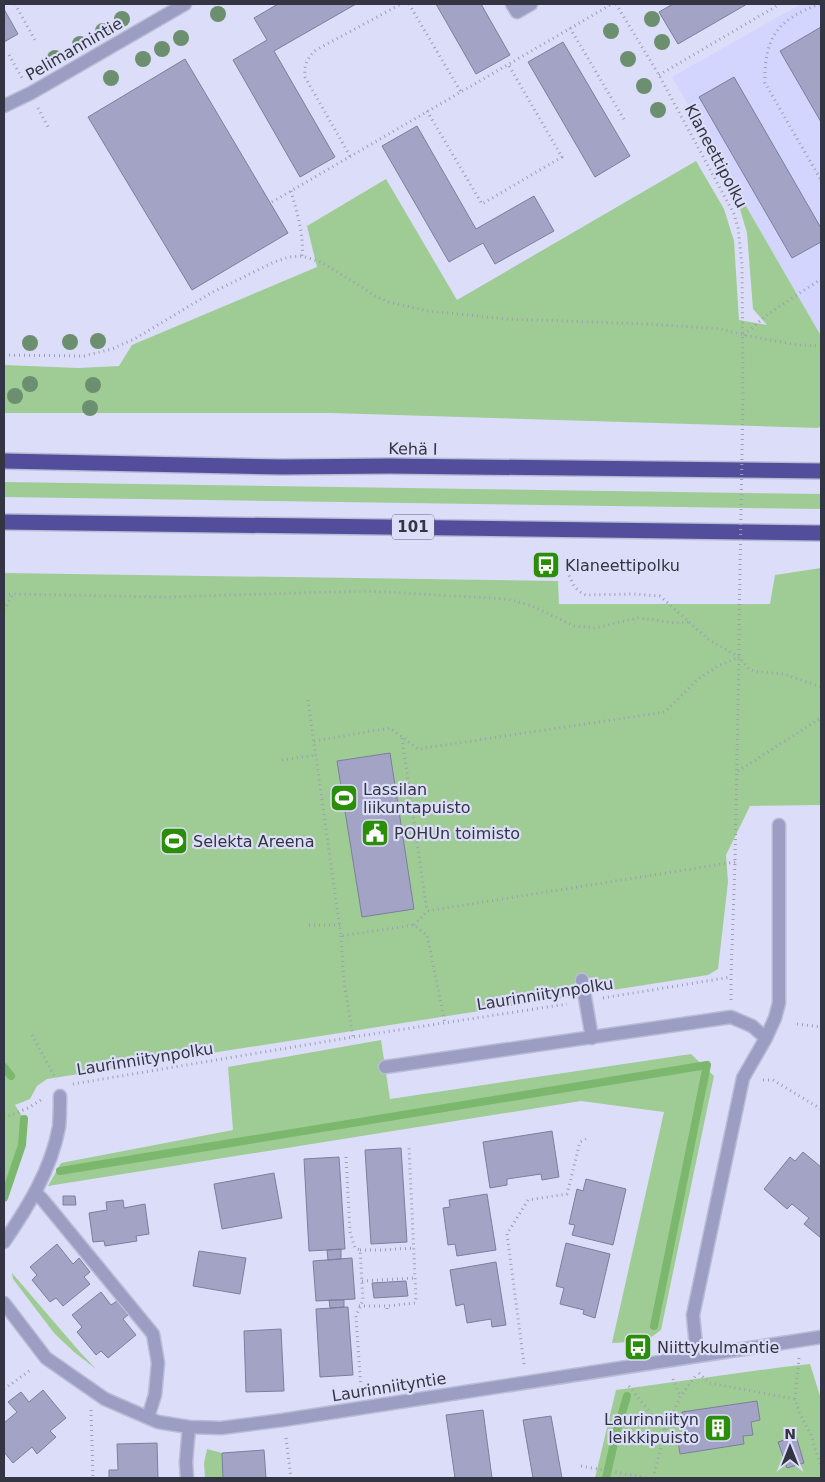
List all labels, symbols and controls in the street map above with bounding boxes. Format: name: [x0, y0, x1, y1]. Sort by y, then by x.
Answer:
street label: Pelimannintie: [22, 14, 126, 84]
street label: Klaneettipolku: [681, 101, 751, 211]
street label: Kehä I: [388, 439, 438, 459]
road number: 101: [392, 514, 434, 540]
bus stop icon: Klaneettipolku: [531, 550, 561, 580]
place label: Klaneettipolku: [565, 556, 680, 575]
place label: Lassilan liikuntapuisto: [363, 780, 471, 817]
sports icon: Lassilan liikuntapuisto: [329, 783, 359, 813]
public building icon: POHUn toimisto: [360, 818, 390, 848]
place label: POHUn toimisto: [394, 824, 520, 843]
sports icon: Selekta Areena: [159, 826, 189, 856]
place label: Selekta Areena: [193, 832, 315, 851]
street label: Laurinniitynpolku: [475, 974, 615, 1014]
street label: Laurinniitynpolku: [75, 1039, 215, 1079]
bus stop icon: Niittykulmantie: [623, 1332, 653, 1362]
place label: Niittykulmantie: [657, 1338, 779, 1357]
street label: Laurinniityntie: [330, 1369, 448, 1405]
place label: Laurinniityn leikkipuisto: [604, 1410, 699, 1447]
building icon: Laurinniityn leikkipuisto: [703, 1413, 733, 1443]
north arrow: [765, 1422, 815, 1472]
text: N: [784, 1426, 796, 1442]

